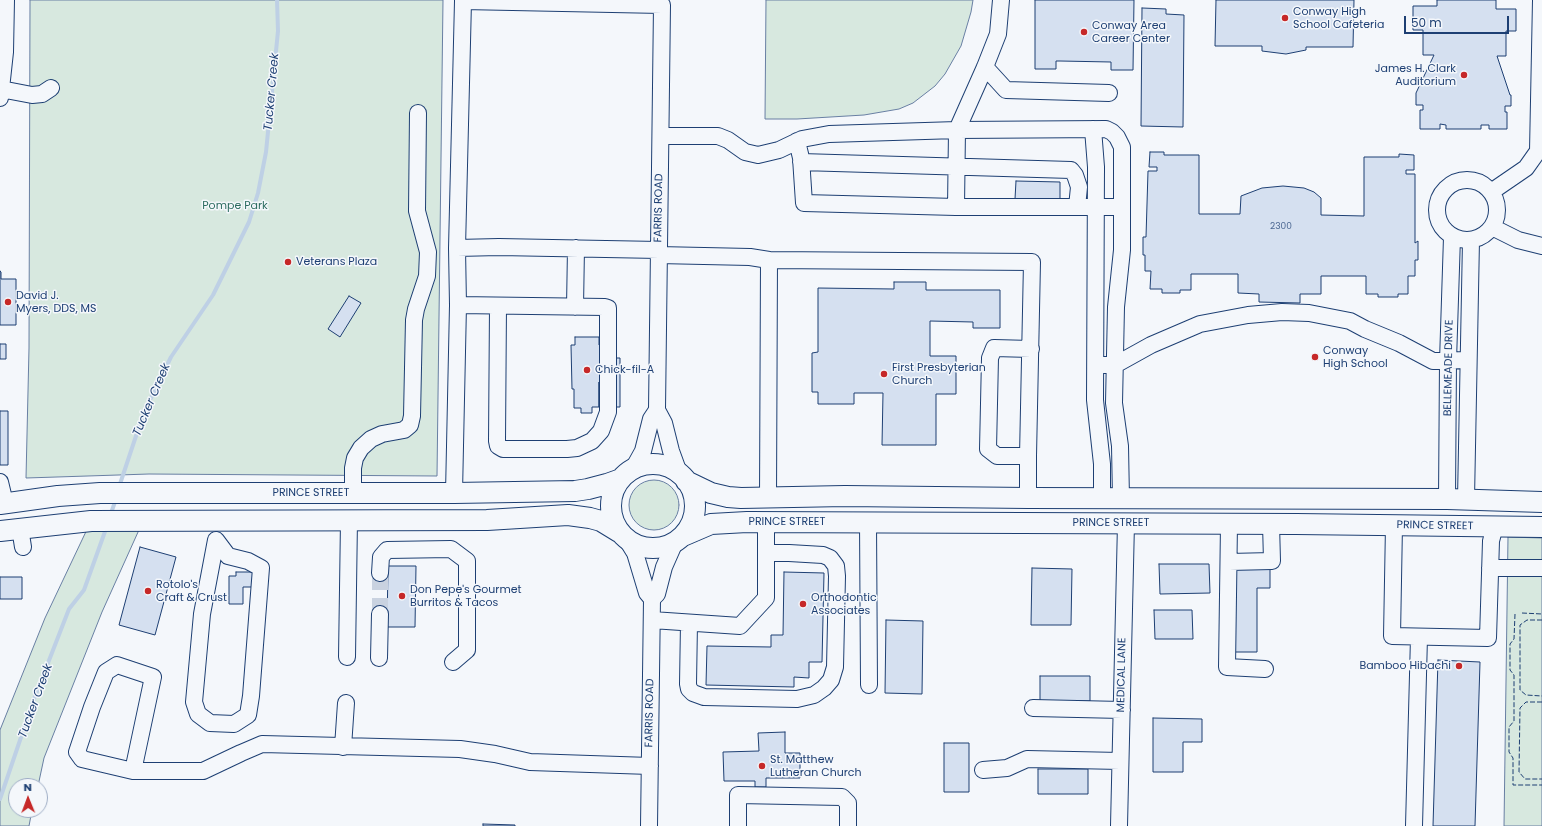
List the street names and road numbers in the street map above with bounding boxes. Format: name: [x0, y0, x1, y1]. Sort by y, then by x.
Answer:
street label: FARRIS ROAD: [652, 173, 666, 243]
street label: BELLEMEADE DRIVE: [1442, 320, 1456, 416]
street label: PRINCE STREET: [273, 486, 349, 500]
street label: PRINCE STREET: [749, 515, 825, 529]
street label: PRINCE STREET: [1073, 516, 1149, 530]
street label: PRINCE STREET: [1396, 519, 1474, 533]
street label: MEDICAL LANE: [1115, 638, 1129, 712]
street label: FARRIS ROAD: [643, 678, 657, 748]

